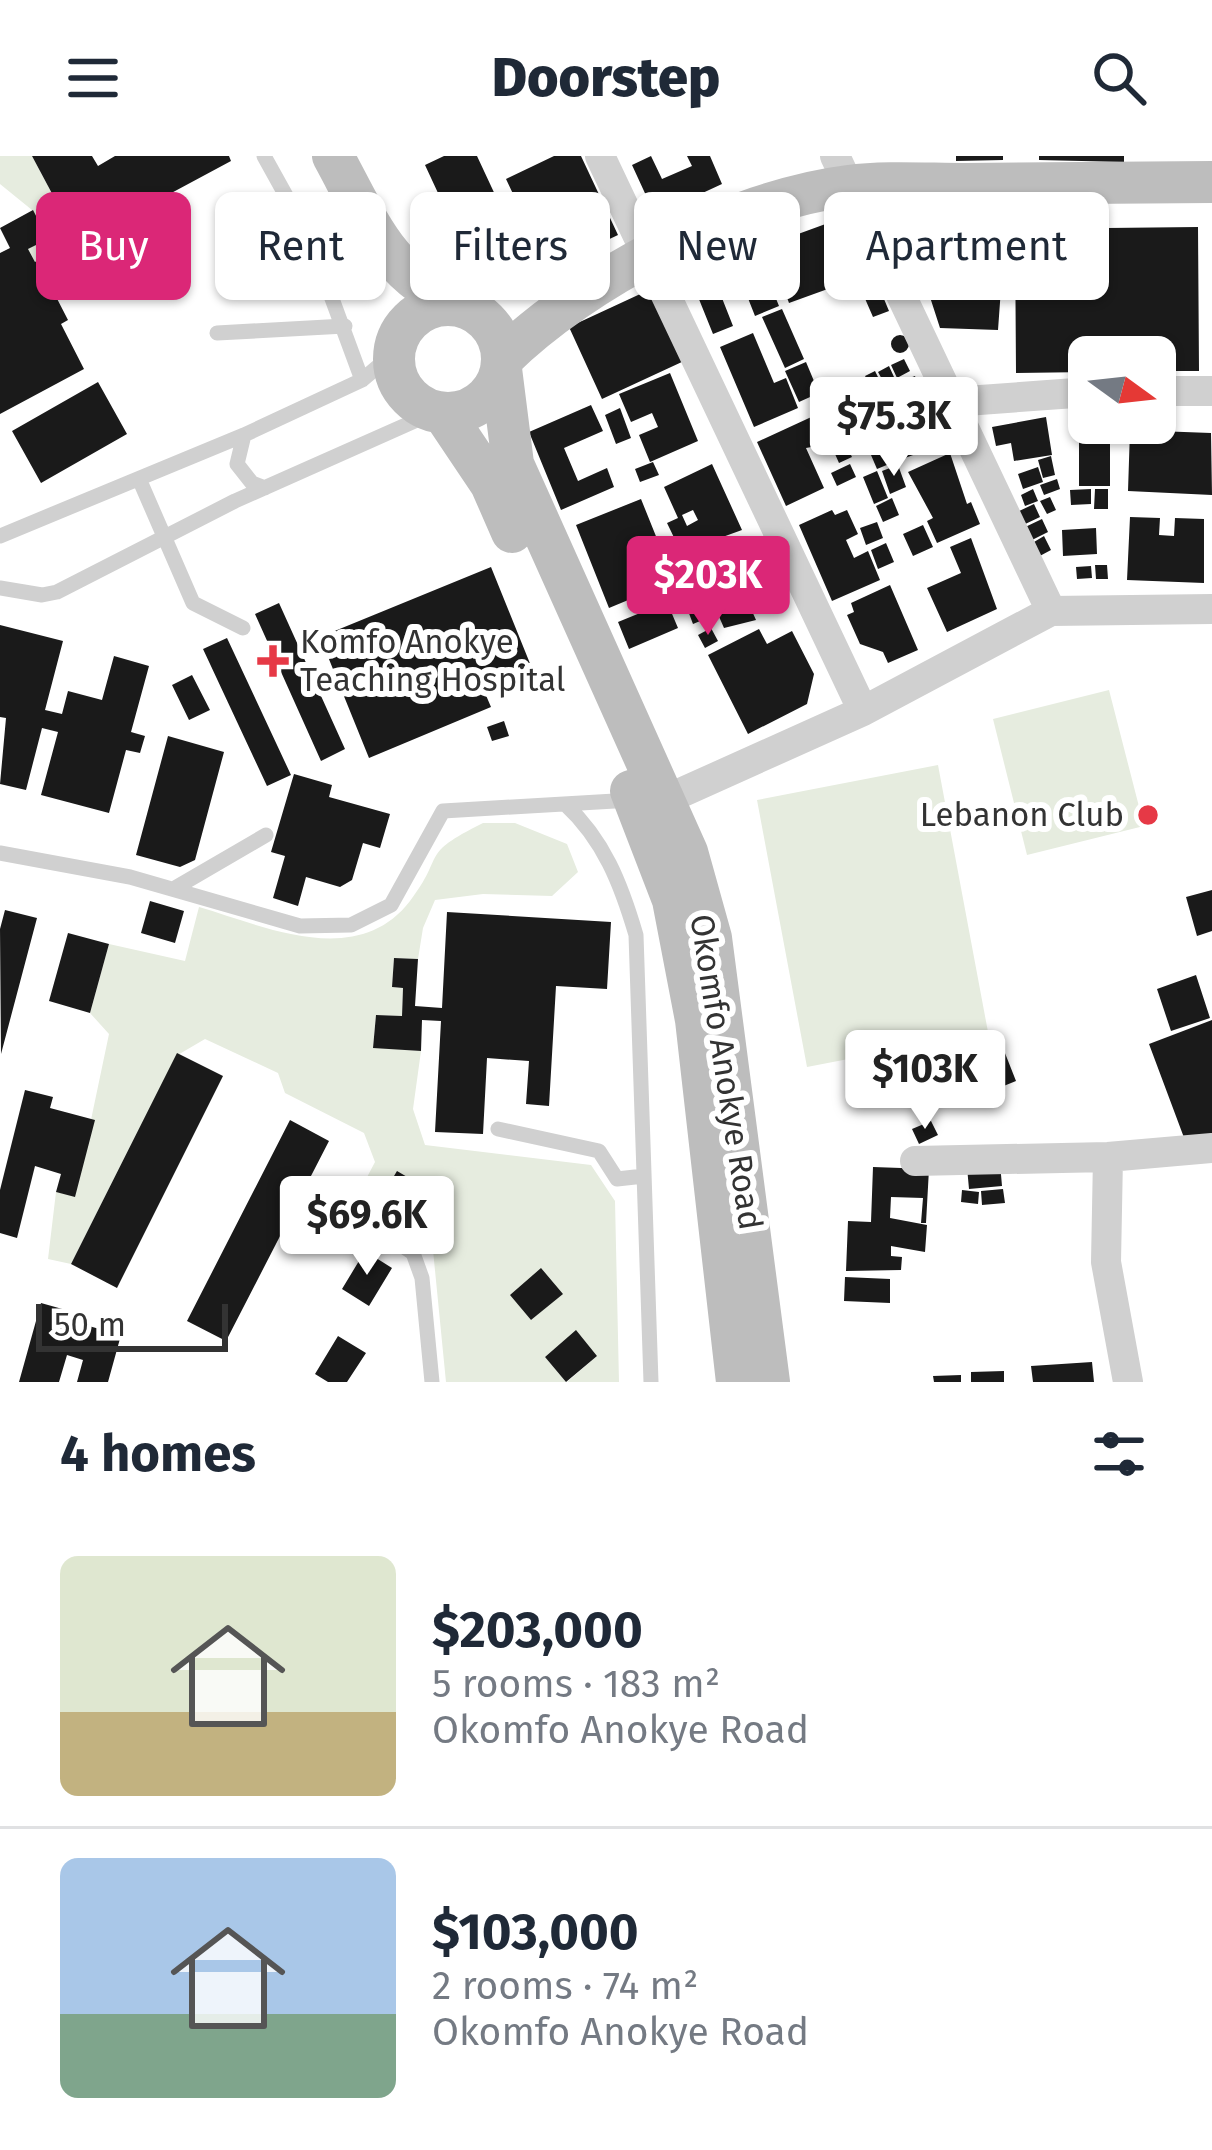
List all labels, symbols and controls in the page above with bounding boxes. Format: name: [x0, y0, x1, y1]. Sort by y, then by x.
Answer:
icon: menu: [60, 45, 126, 111]
icon: search: [1086, 45, 1152, 111]
text: Doorstep: [492, 46, 720, 110]
chip: Buy: [36, 192, 191, 300]
chip: Rent: [215, 192, 386, 300]
chip: Filters: [410, 192, 610, 300]
chip: New: [634, 192, 800, 300]
chip: Apartment: [824, 192, 1109, 300]
north arrow: [1068, 336, 1176, 444]
map controls: [1068, 336, 1176, 444]
pin: $75.3K: [796, 377, 992, 479]
text: $75.3K: [837, 393, 951, 439]
pin: $203K: [624, 536, 792, 638]
text: $203K: [654, 552, 762, 598]
place label: Komfo Anokye Teaching Hospital: [300, 622, 566, 700]
marker: Komfo Anokye Teaching Hospital: [257, 645, 289, 677]
place label: Lebanon Club: [920, 795, 1124, 835]
marker: Lebanon Club: [1135, 802, 1161, 828]
street label: Okomfo Anokye Road: [681, 911, 771, 1233]
pin: $103K: [841, 1030, 1009, 1132]
text: $103K: [872, 1046, 978, 1092]
pin: $69.6K: [269, 1176, 465, 1278]
text: $69.6K: [307, 1192, 427, 1238]
scale bar: [36, 1298, 228, 1351]
text: 50 m: [54, 1305, 126, 1345]
icon: filters: [1086, 1421, 1152, 1487]
text: 4 homes: [60, 1423, 256, 1485]
text: $203,000: [432, 1599, 643, 1661]
icon: home: [156, 1604, 300, 1748]
text: 5 rooms · 183 m²: [432, 1661, 720, 1707]
text: Okomfo Anokye Road: [432, 1707, 809, 1753]
text: $103,000: [432, 1901, 639, 1963]
icon: home: [156, 1906, 300, 2050]
text: 2 rooms · 74 m²: [432, 1963, 698, 2009]
text: Okomfo Anokye Road: [432, 2009, 809, 2055]

